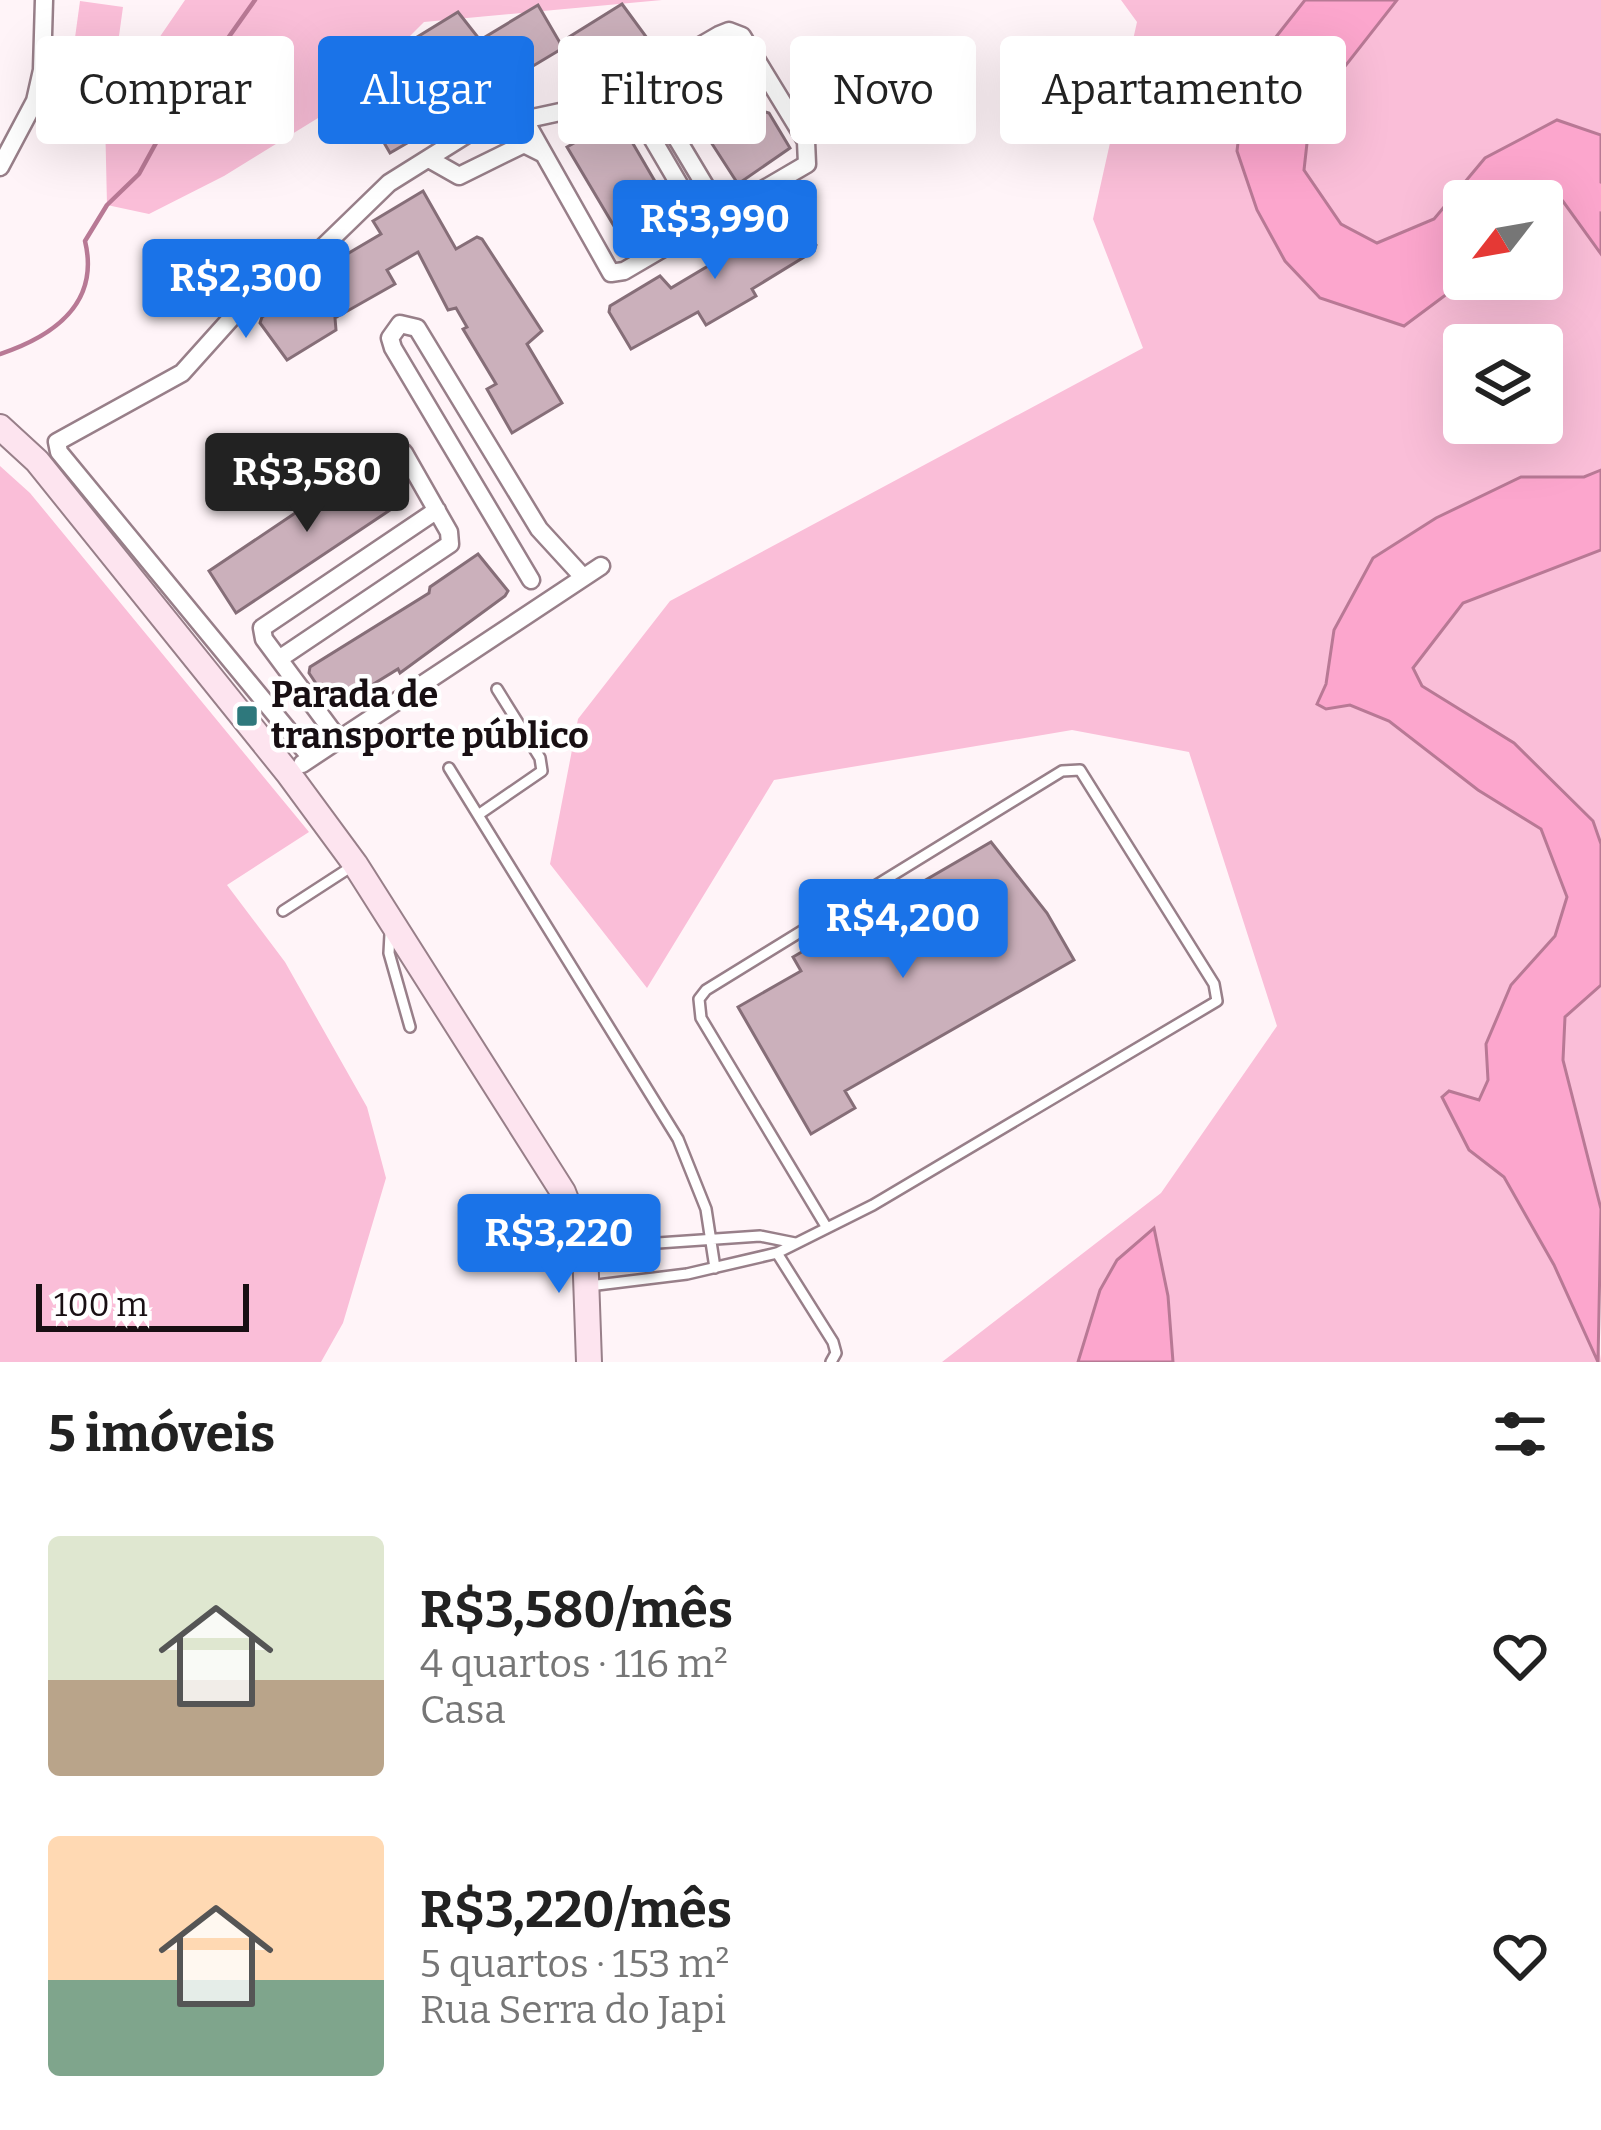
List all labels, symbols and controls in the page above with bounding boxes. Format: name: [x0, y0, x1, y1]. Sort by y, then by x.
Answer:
chip: Comprar: [36, 36, 294, 144]
chip: Alugar: [318, 36, 534, 144]
chip: Filtros: [558, 36, 766, 144]
chip: Novo: [790, 36, 976, 144]
chip: Apartamento: [1000, 36, 1346, 144]
pin: R$3,990: [604, 180, 826, 282]
north arrow: [1443, 180, 1563, 300]
map controls: [1443, 180, 1563, 444]
text: R$3,990: [640, 196, 790, 242]
pin: R$2,300: [135, 239, 357, 341]
text: R$2,300: [169, 255, 323, 301]
button: layers: [1443, 324, 1563, 444]
pin: R$3,580: [196, 433, 418, 535]
text: R$3,580: [232, 449, 382, 495]
place label: Parada de transporte público: [271, 673, 589, 758]
marker: Parada de transporte público: [234, 703, 260, 729]
pin: R$4,200: [792, 879, 1014, 981]
text: R$4,200: [826, 895, 980, 941]
pin: R$3,220: [448, 1194, 670, 1296]
text: R$3,220: [485, 1210, 633, 1256]
scale bar: [36, 1278, 249, 1331]
text: 100 m: [54, 1285, 148, 1325]
icon: filters: [1487, 1401, 1553, 1467]
text: 5 imóveis: [48, 1403, 275, 1465]
text: R$3,580/mês: [420, 1579, 733, 1641]
icon: home: [144, 1584, 288, 1728]
icon: heart: [1487, 1623, 1553, 1689]
text: 4 quartos · 116 m²: [420, 1641, 728, 1687]
text: Casa: [420, 1687, 506, 1733]
text: R$3,220/mês: [420, 1879, 732, 1941]
icon: home: [144, 1884, 288, 2028]
icon: heart: [1487, 1923, 1553, 1989]
text: 5 quartos · 153 m²: [420, 1941, 729, 1987]
text: Rua Serra do Japi: [420, 1987, 726, 2033]

